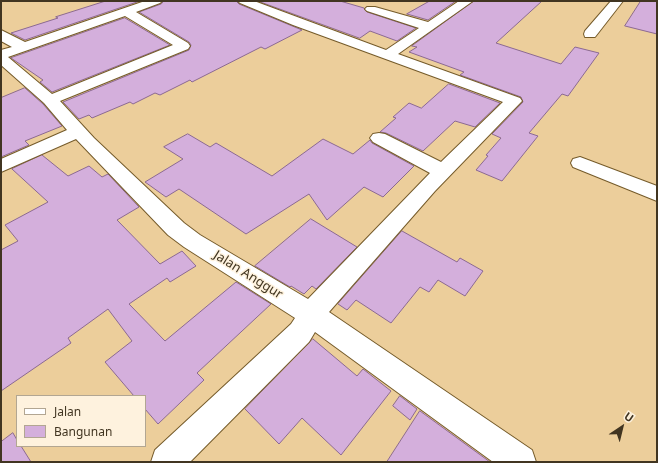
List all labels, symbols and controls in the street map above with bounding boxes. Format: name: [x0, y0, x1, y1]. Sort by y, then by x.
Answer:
street label: Jalan Anggur: [211, 248, 285, 302]
legend: [16, 395, 146, 447]
text: Jalan: [54, 403, 81, 420]
north arrow: [602, 407, 642, 447]
text: U: [621, 408, 637, 425]
text: Bangunan: [54, 423, 112, 440]

